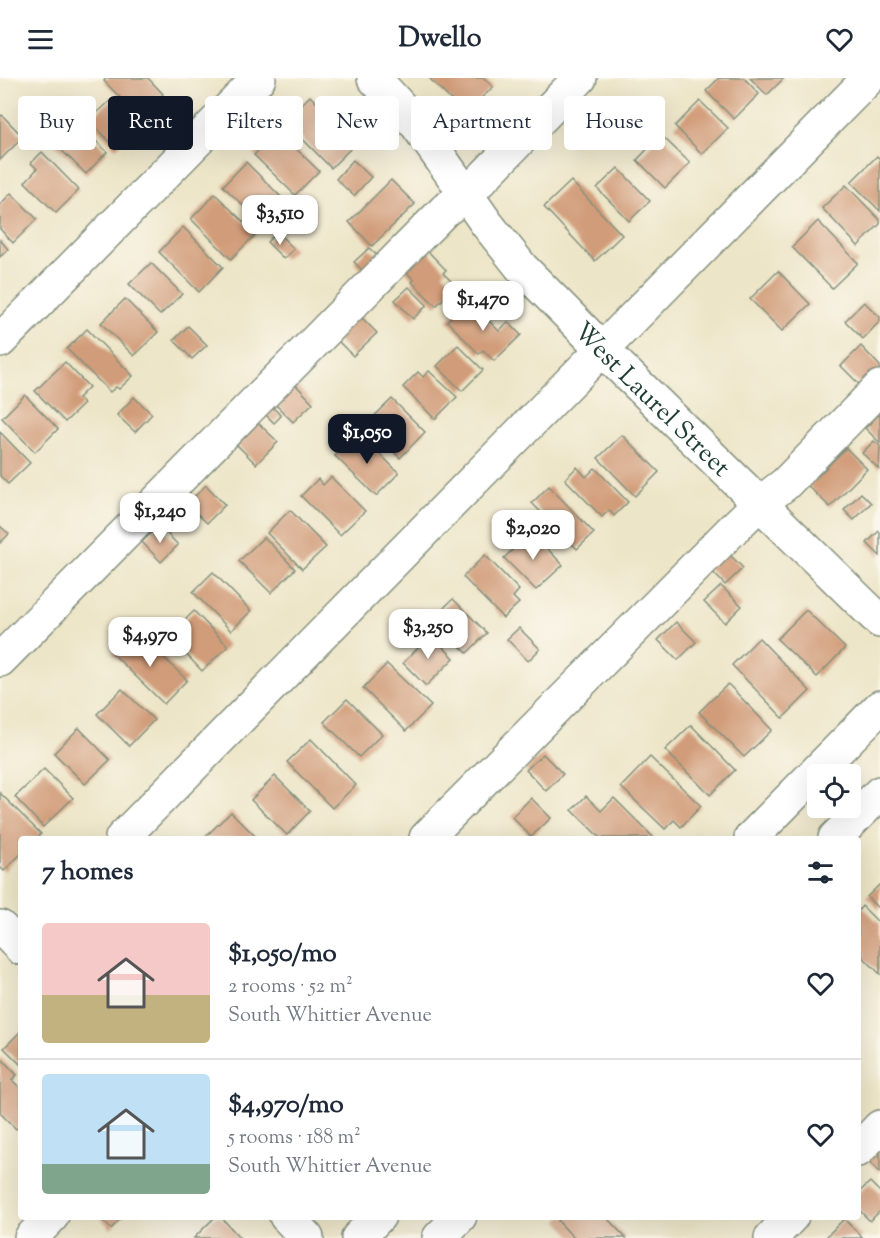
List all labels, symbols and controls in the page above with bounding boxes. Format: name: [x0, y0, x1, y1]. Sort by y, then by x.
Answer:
text: Dwello: [399, 20, 481, 59]
icon: menu: [24, 23, 57, 56]
icon: heart: [823, 23, 856, 56]
chip: Buy: [18, 96, 96, 150]
chip: Rent: [108, 96, 193, 150]
chip: Filters: [205, 96, 303, 150]
chip: New: [315, 96, 399, 150]
chip: Apartment: [411, 96, 552, 150]
chip: House: [564, 96, 665, 150]
pin: $3,510: [231, 195, 329, 246]
text: $3,510: [256, 200, 304, 229]
pin: $1,470: [434, 281, 532, 332]
text: $1,470: [457, 286, 509, 315]
street label: West Laurel Street: [564, 314, 738, 486]
pin: $1,050: [318, 414, 416, 465]
text: $1,050: [342, 419, 392, 448]
pin: $1,240: [111, 493, 209, 544]
text: $1,240: [134, 498, 186, 527]
pin: $2,020: [484, 510, 582, 561]
text: $2,020: [506, 515, 560, 544]
pin: $3,250: [379, 609, 477, 660]
text: $3,250: [403, 614, 453, 643]
pin: $4,970: [101, 617, 199, 668]
text: $4,970: [122, 622, 178, 651]
map controls: [807, 764, 861, 818]
button: locate: [807, 764, 861, 818]
text: 7 homes: [42, 854, 133, 891]
icon: filters: [804, 856, 837, 889]
text: $1,050/mo: [228, 936, 337, 973]
icon: home: [90, 947, 162, 1019]
icon: heart: [804, 967, 837, 1000]
text: 2 rooms · 52 m²: [228, 973, 353, 1002]
text: South Whittier Avenue: [228, 1002, 432, 1031]
text: $4,970/mo: [228, 1087, 344, 1124]
icon: home: [90, 1098, 162, 1170]
icon: heart: [804, 1118, 837, 1151]
text: 5 rooms · 188 m²: [228, 1124, 361, 1153]
text: South Whittier Avenue: [228, 1153, 432, 1182]

